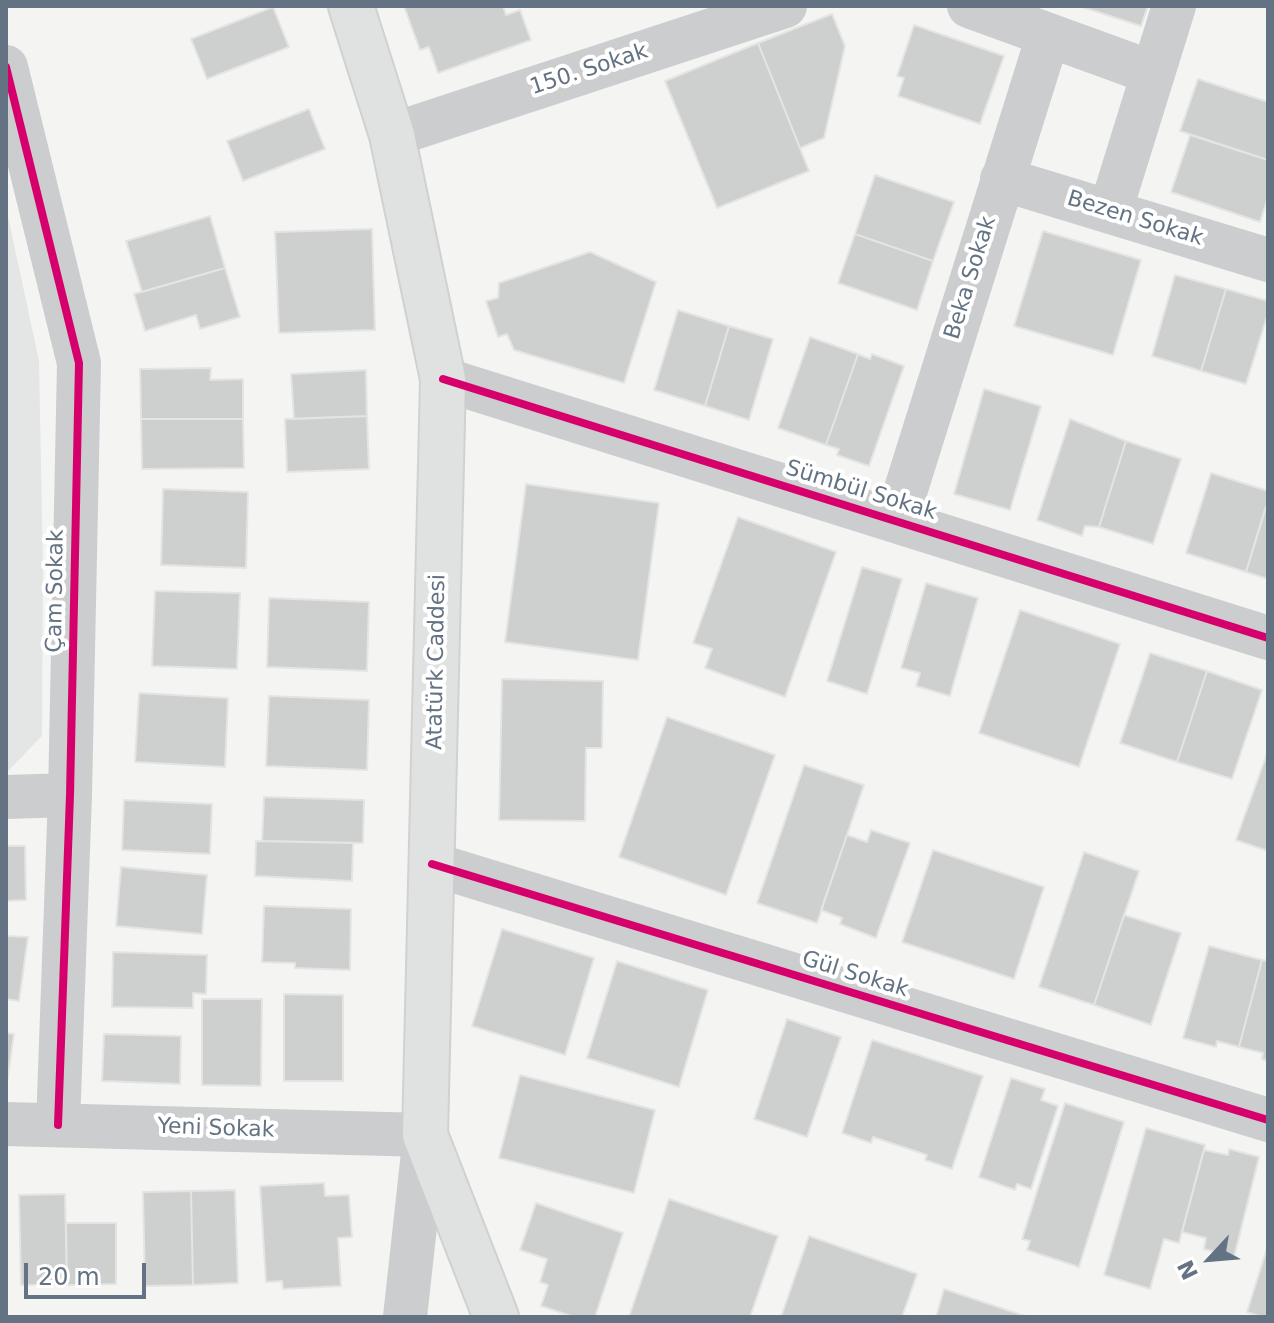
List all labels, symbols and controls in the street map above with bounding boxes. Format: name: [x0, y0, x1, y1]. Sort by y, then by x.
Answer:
street label: 150. Sokak: [527, 39, 651, 101]
street label: Bezen Sokak: [1064, 186, 1206, 252]
street label: Beka Sokak: [940, 213, 1002, 343]
street label: Sümbül Sokak: [782, 456, 940, 526]
street label: Çam Sokak: [42, 529, 70, 653]
street label: Atatürk Caddesi: [422, 574, 452, 750]
street label: Gül Sokak: [798, 946, 912, 1004]
street label: Yeni Sokak: [157, 1114, 275, 1144]
north arrow: [1170, 1219, 1250, 1299]
scale bar: [28, 1247, 150, 1297]
text: N: [1173, 1256, 1203, 1284]
text: 20 m: [38, 1263, 100, 1291]

